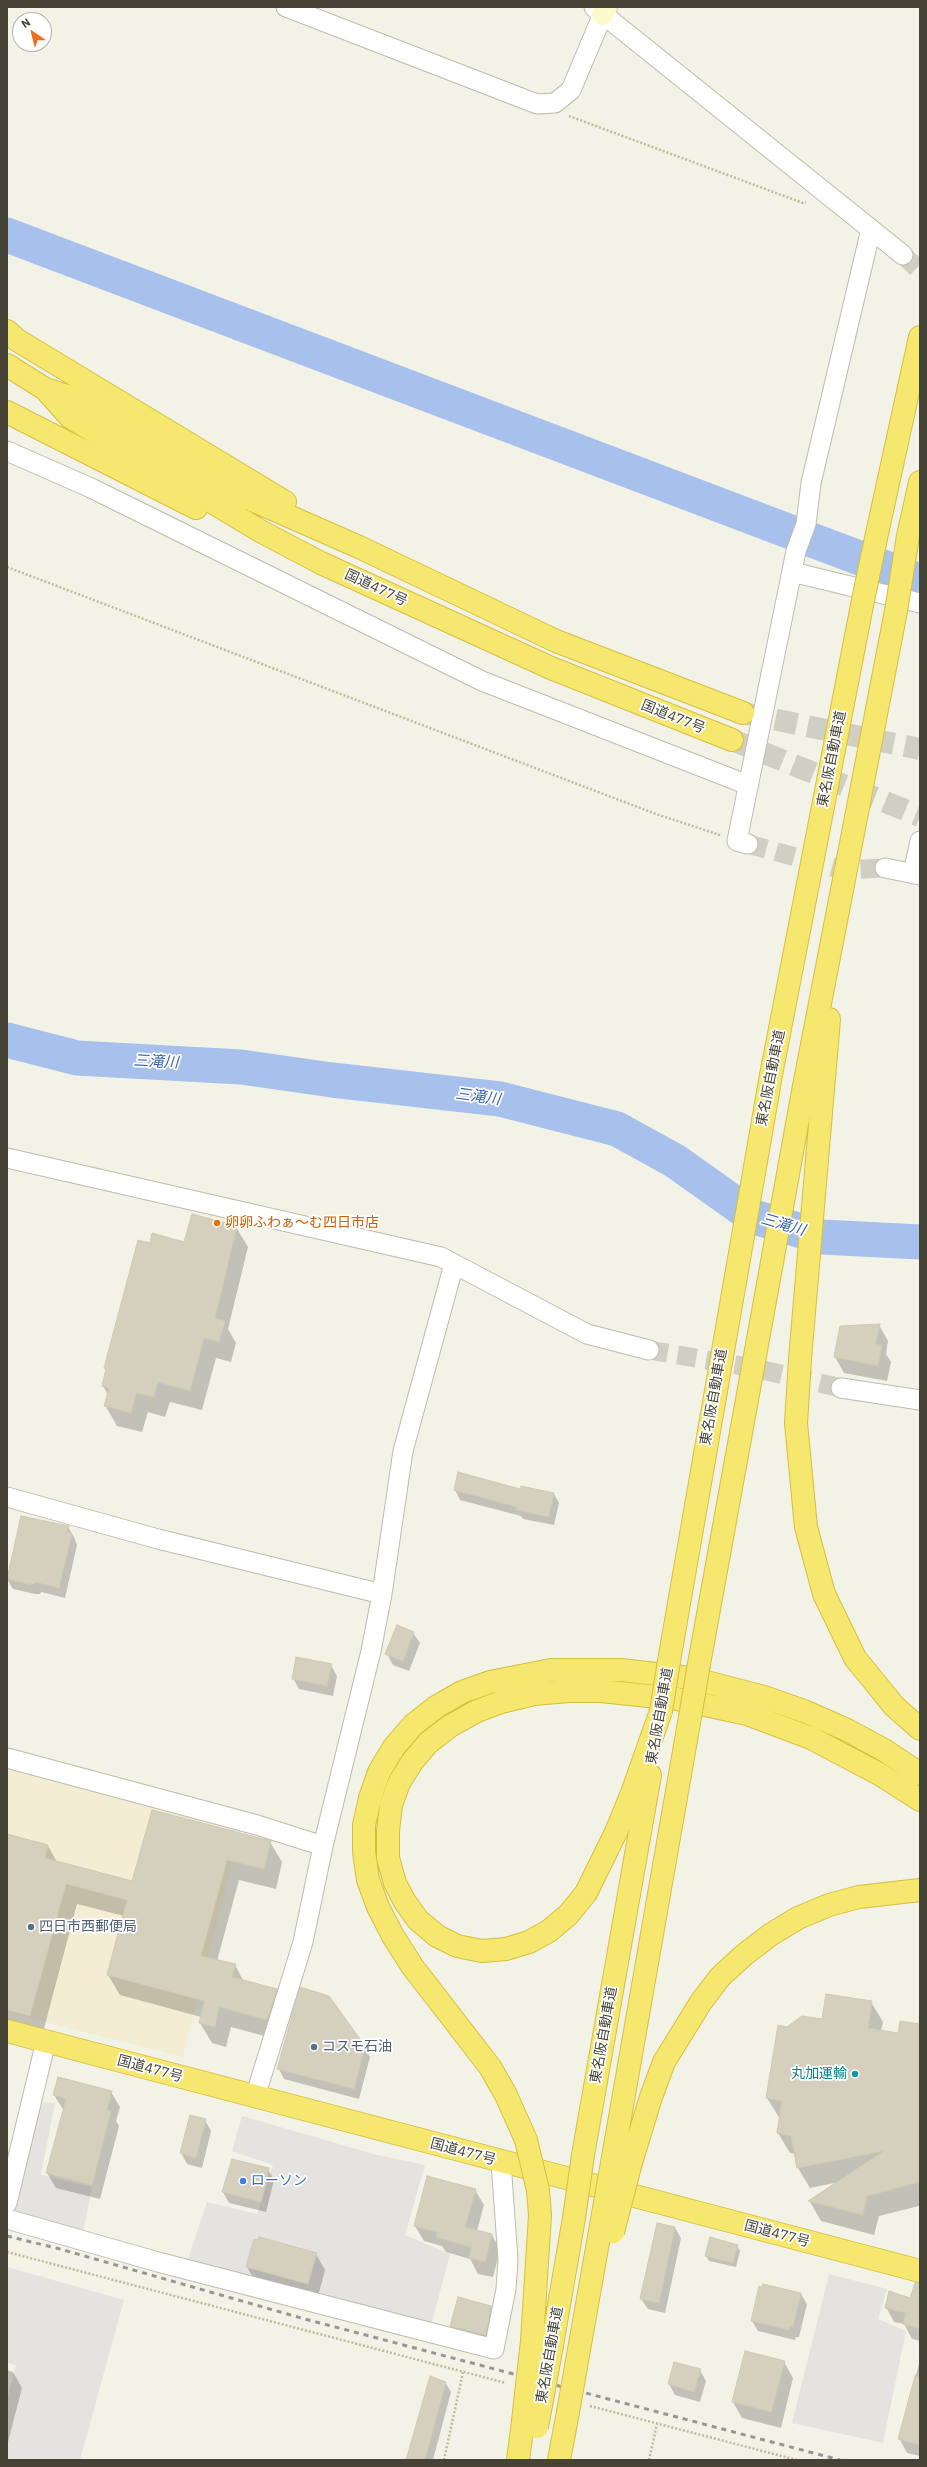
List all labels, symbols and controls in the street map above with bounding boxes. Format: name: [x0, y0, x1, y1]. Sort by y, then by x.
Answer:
north arrow: [12, 12, 52, 52]
text: N: [18, 15, 33, 31]
street label: 国道477号: [342, 566, 410, 610]
street label: 国道477号: [639, 697, 707, 737]
street label: 東名阪自動車道: [814, 709, 850, 809]
street label: 東名阪自動車道: [753, 1028, 789, 1128]
water label: 三滝川: [133, 1052, 179, 1072]
water label: 三滝川: [454, 1085, 502, 1109]
water label: 三滝川: [759, 1210, 807, 1240]
place label: 卵卵ふわぁ～む四日市店: [225, 1215, 379, 1231]
marker: 卵卵ふわぁ～む四日市店: [212, 1218, 222, 1228]
street label: 東名阪自動車道: [697, 1347, 731, 1447]
street label: 東名阪自動車道: [643, 1666, 677, 1766]
place label: 四日市西郵便局: [39, 1919, 137, 1935]
marker: 四日市西郵便局: [26, 1922, 36, 1932]
street label: 東名阪自動車道: [587, 1985, 621, 2085]
place label: コスモ石油: [322, 2039, 392, 2055]
marker: コスモ石油: [309, 2042, 319, 2052]
street label: 国道477号: [115, 2052, 185, 2086]
place label: 丸加運輸: [791, 2066, 847, 2082]
marker: 丸加運輸: [850, 2069, 860, 2079]
street label: 国道477号: [428, 2135, 498, 2169]
place label: ローソン: [251, 2173, 307, 2189]
marker: ローソン: [238, 2176, 248, 2186]
street label: 国道477号: [742, 2217, 812, 2251]
street label: 東名阪自動車道: [533, 2305, 567, 2405]

